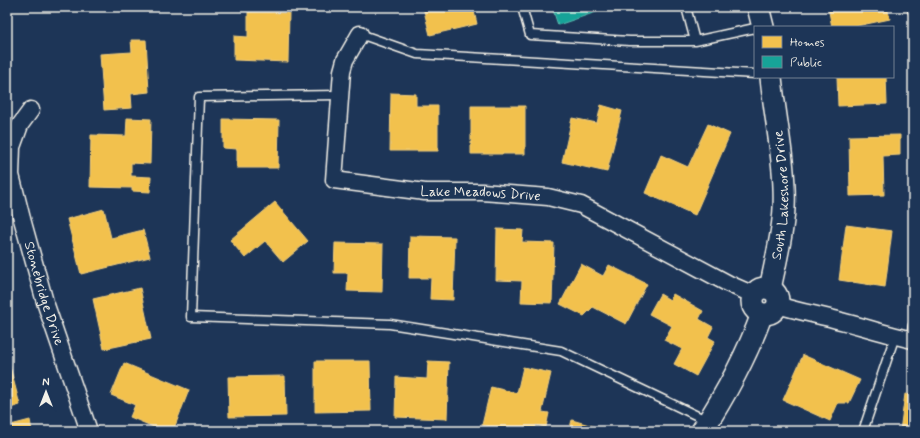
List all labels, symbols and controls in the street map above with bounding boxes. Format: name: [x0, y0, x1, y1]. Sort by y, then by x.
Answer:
legend: [754, 26, 894, 78]
text: Homes: [790, 35, 825, 51]
text: Public: [790, 55, 822, 71]
street label: South Lakeshore Drive: [767, 129, 793, 262]
street label: Lake Meadows Drive: [419, 182, 541, 205]
street label: Stonebridge Drive: [20, 240, 68, 348]
north arrow: [26, 372, 66, 412]
text: N: [42, 376, 50, 390]

